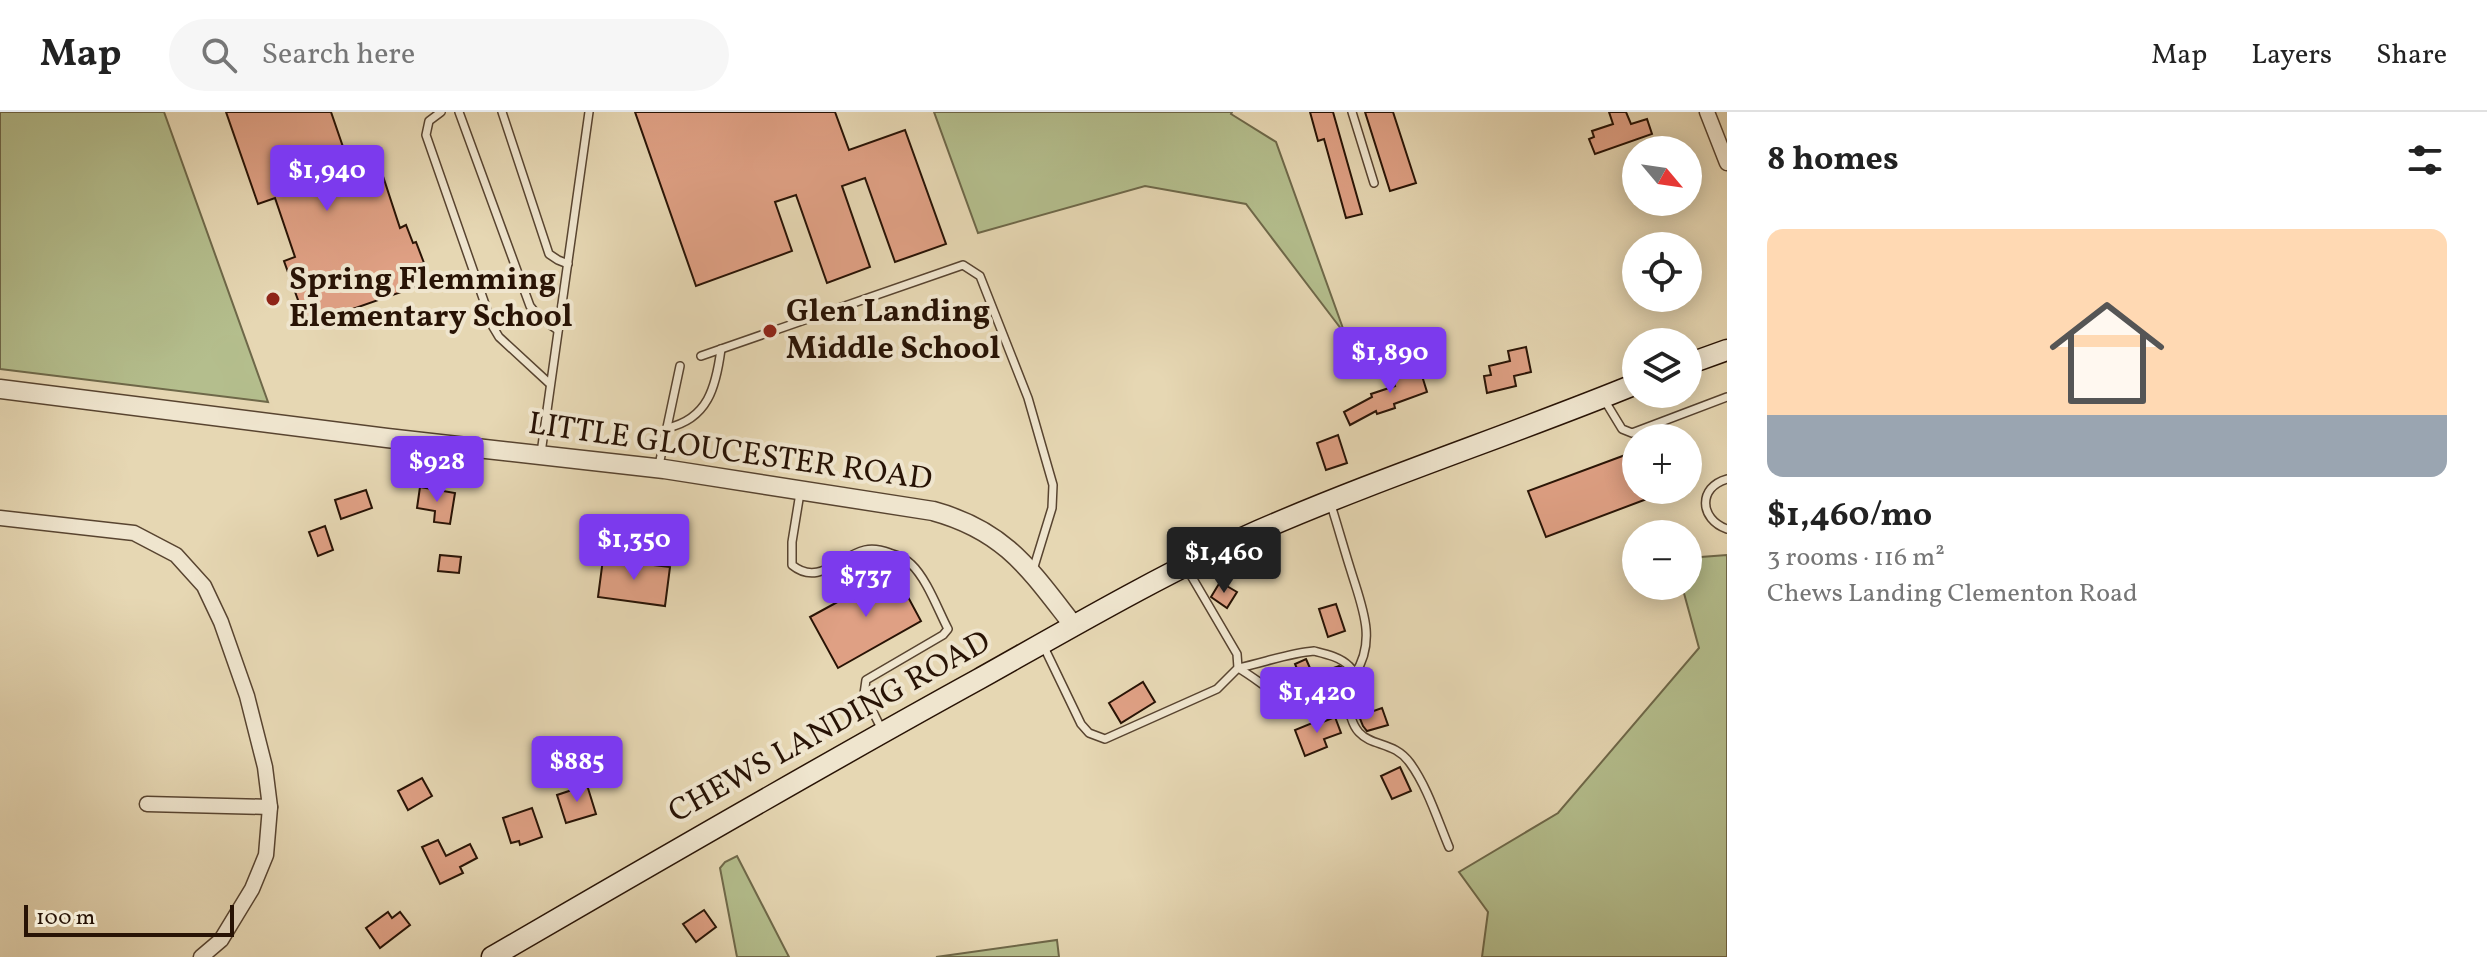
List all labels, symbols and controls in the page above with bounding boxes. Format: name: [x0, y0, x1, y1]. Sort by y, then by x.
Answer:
search box: [169, 19, 729, 91]
text: Map: [40, 29, 121, 82]
icon: search: [197, 33, 241, 77]
text: Search here: [261, 34, 415, 76]
text: Map: [2151, 36, 2207, 75]
text: Layers: [2251, 36, 2332, 75]
text: Share: [2376, 36, 2447, 75]
north arrow: [1622, 136, 1702, 216]
map controls: [1622, 136, 1702, 600]
text: 8 homes: [1767, 137, 1899, 184]
icon: filters: [2403, 138, 2447, 182]
pin: $1,940: [262, 145, 392, 213]
text: $1,940: [288, 153, 366, 189]
button: locate: [1622, 232, 1702, 312]
place label: Spring Flemming Elementary School: [289, 259, 573, 340]
icon: home: [2035, 281, 2179, 425]
marker: Spring Flemming Elementary School: [264, 290, 282, 308]
place label: Glen Landing Middle School: [786, 291, 1001, 372]
marker: Glen Landing Middle School: [761, 322, 779, 340]
pin: $1,890: [1325, 327, 1455, 395]
button: layers: [1622, 328, 1702, 408]
text: $1,890: [1351, 335, 1429, 371]
street label: LITTLE GLOUCESTER ROAD: [525, 403, 935, 503]
button: +: [1622, 424, 1702, 504]
pin: $928: [390, 436, 484, 504]
text: $928: [409, 444, 465, 480]
text: $1,460/mo: [1767, 493, 1932, 540]
pin: $1,350: [569, 514, 699, 582]
button: −: [1622, 520, 1702, 600]
text: $1,350: [597, 522, 671, 558]
pin: $1,460: [1159, 527, 1289, 595]
text: $1,460: [1185, 535, 1263, 571]
text: 3 rooms · 116 m²: [1767, 540, 1945, 576]
pin: $737: [819, 551, 913, 619]
text: $737: [840, 559, 892, 595]
text: Chews Landing Clementon Road: [1767, 576, 2138, 612]
street label: CHEWS LANDING ROAD: [661, 621, 999, 835]
pin: $1,420: [1252, 667, 1382, 735]
text: $1,420: [1278, 675, 1356, 711]
pin: $885: [530, 736, 624, 804]
text: $885: [550, 744, 604, 780]
scale bar: [24, 901, 234, 937]
text: 100 m: [36, 903, 95, 934]

